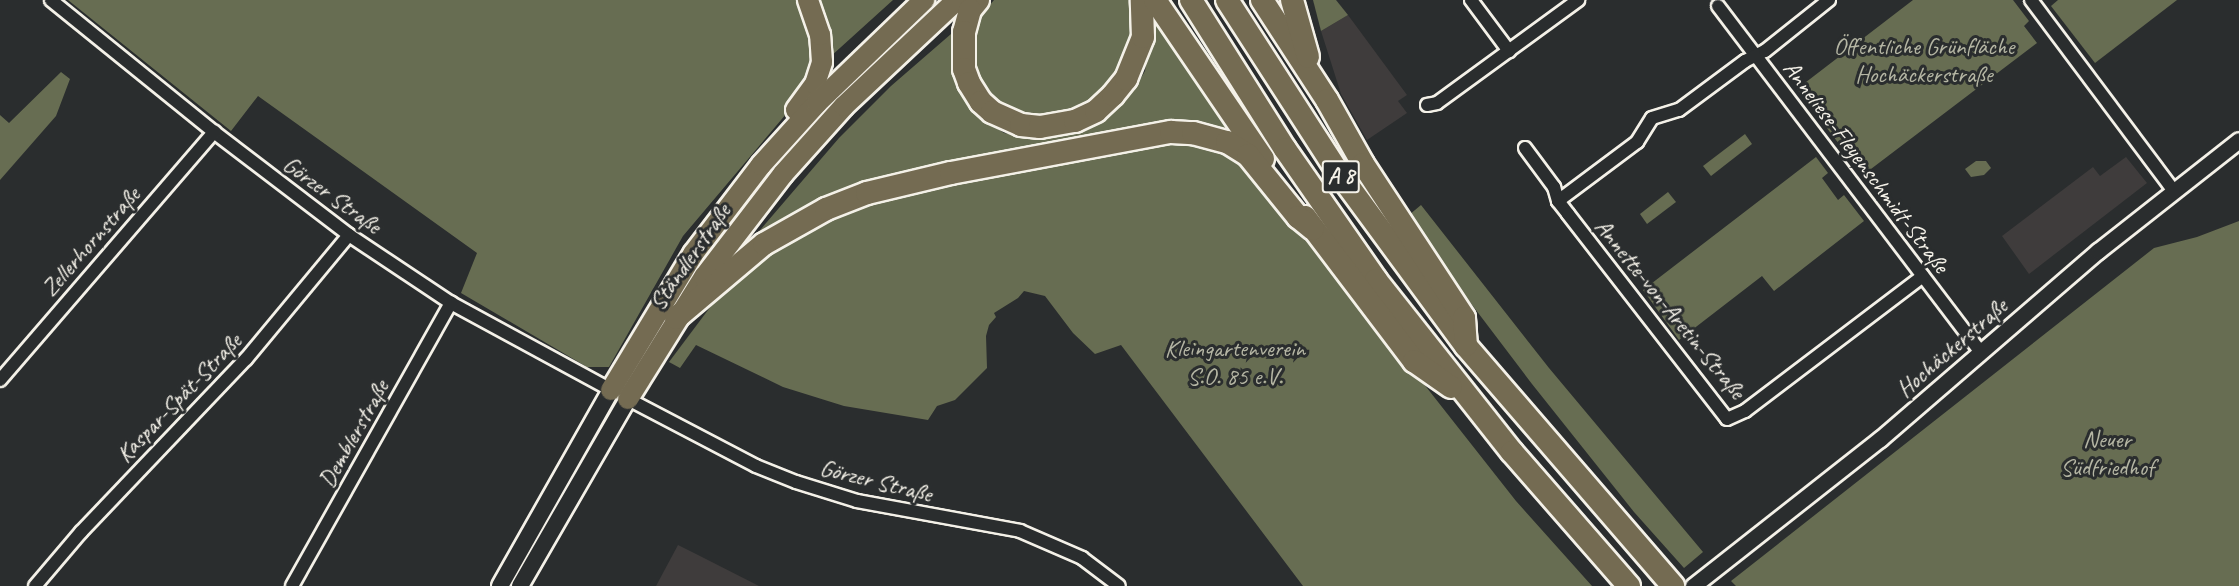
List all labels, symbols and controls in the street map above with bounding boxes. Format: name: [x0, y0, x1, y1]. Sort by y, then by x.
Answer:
park label: Öffentliche Grünfläche Hochäckerstraße: [1834, 33, 2014, 89]
street label: Anneliese-Fleyenschmidt-Straße: [1777, 55, 1955, 279]
street label: Görzer Straße: [277, 150, 387, 240]
road number: A 8: [1322, 158, 1360, 196]
street label: Zellerhornstraße: [36, 181, 146, 303]
street label: Ständlerstraße: [643, 198, 737, 316]
street label: Annette-von-Aretin-Straße: [1588, 213, 1752, 405]
street label: Hochäckerstraße: [1891, 292, 2013, 404]
street label: Kaspar-Spät-Straße: [110, 327, 248, 469]
park label: Kleingartenverein S.O. 85 e.V.: [1165, 335, 1305, 391]
street label: Demblerstraße: [313, 375, 395, 493]
park label: Neuer Südfriedhof: [2060, 426, 2154, 482]
street label: Görzer Straße: [817, 453, 935, 509]

